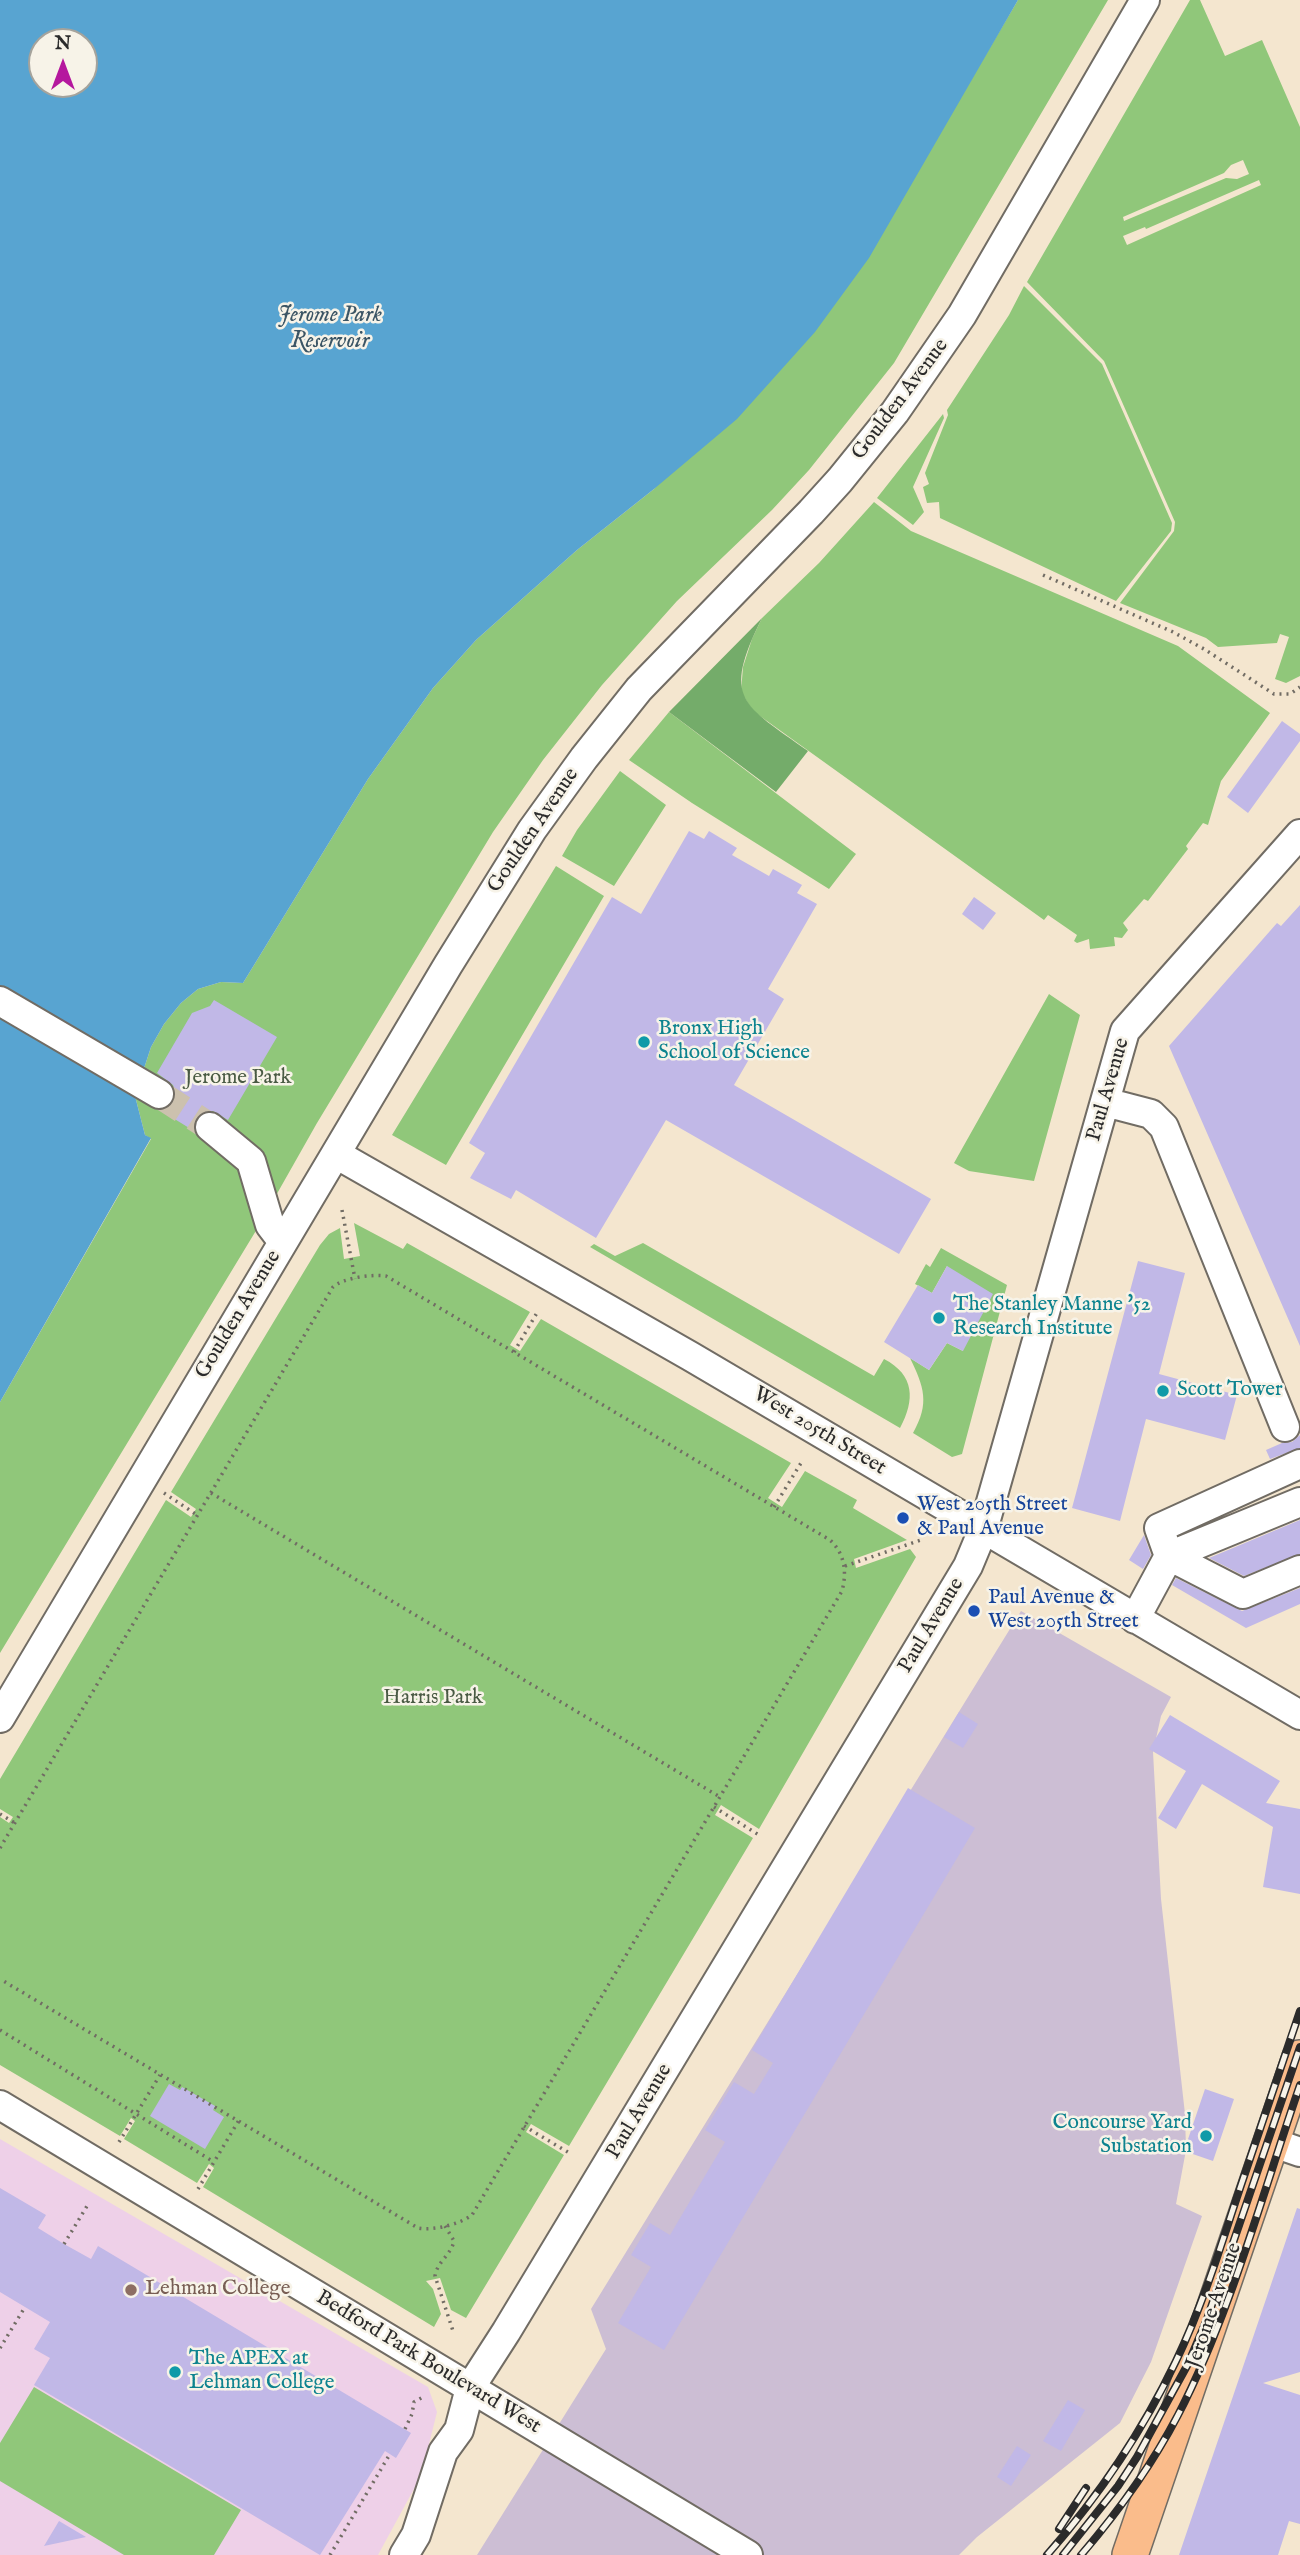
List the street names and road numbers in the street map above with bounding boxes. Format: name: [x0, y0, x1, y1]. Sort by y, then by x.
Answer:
street label: Goulden Avenue: [847, 334, 955, 466]
street label: Goulden Avenue: [483, 764, 585, 898]
street label: Paul Avenue: [1082, 1035, 1136, 1145]
street label: Goulden Avenue: [191, 1246, 287, 1384]
street label: West 205th Street: [748, 1382, 890, 1482]
street label: Paul Avenue: [894, 1574, 970, 1678]
street label: Paul Avenue: [602, 2060, 678, 2164]
street label: Jerome Avenue: [1182, 2240, 1248, 2372]
street label: Bedford Park Boulevard West: [311, 2286, 545, 2440]

